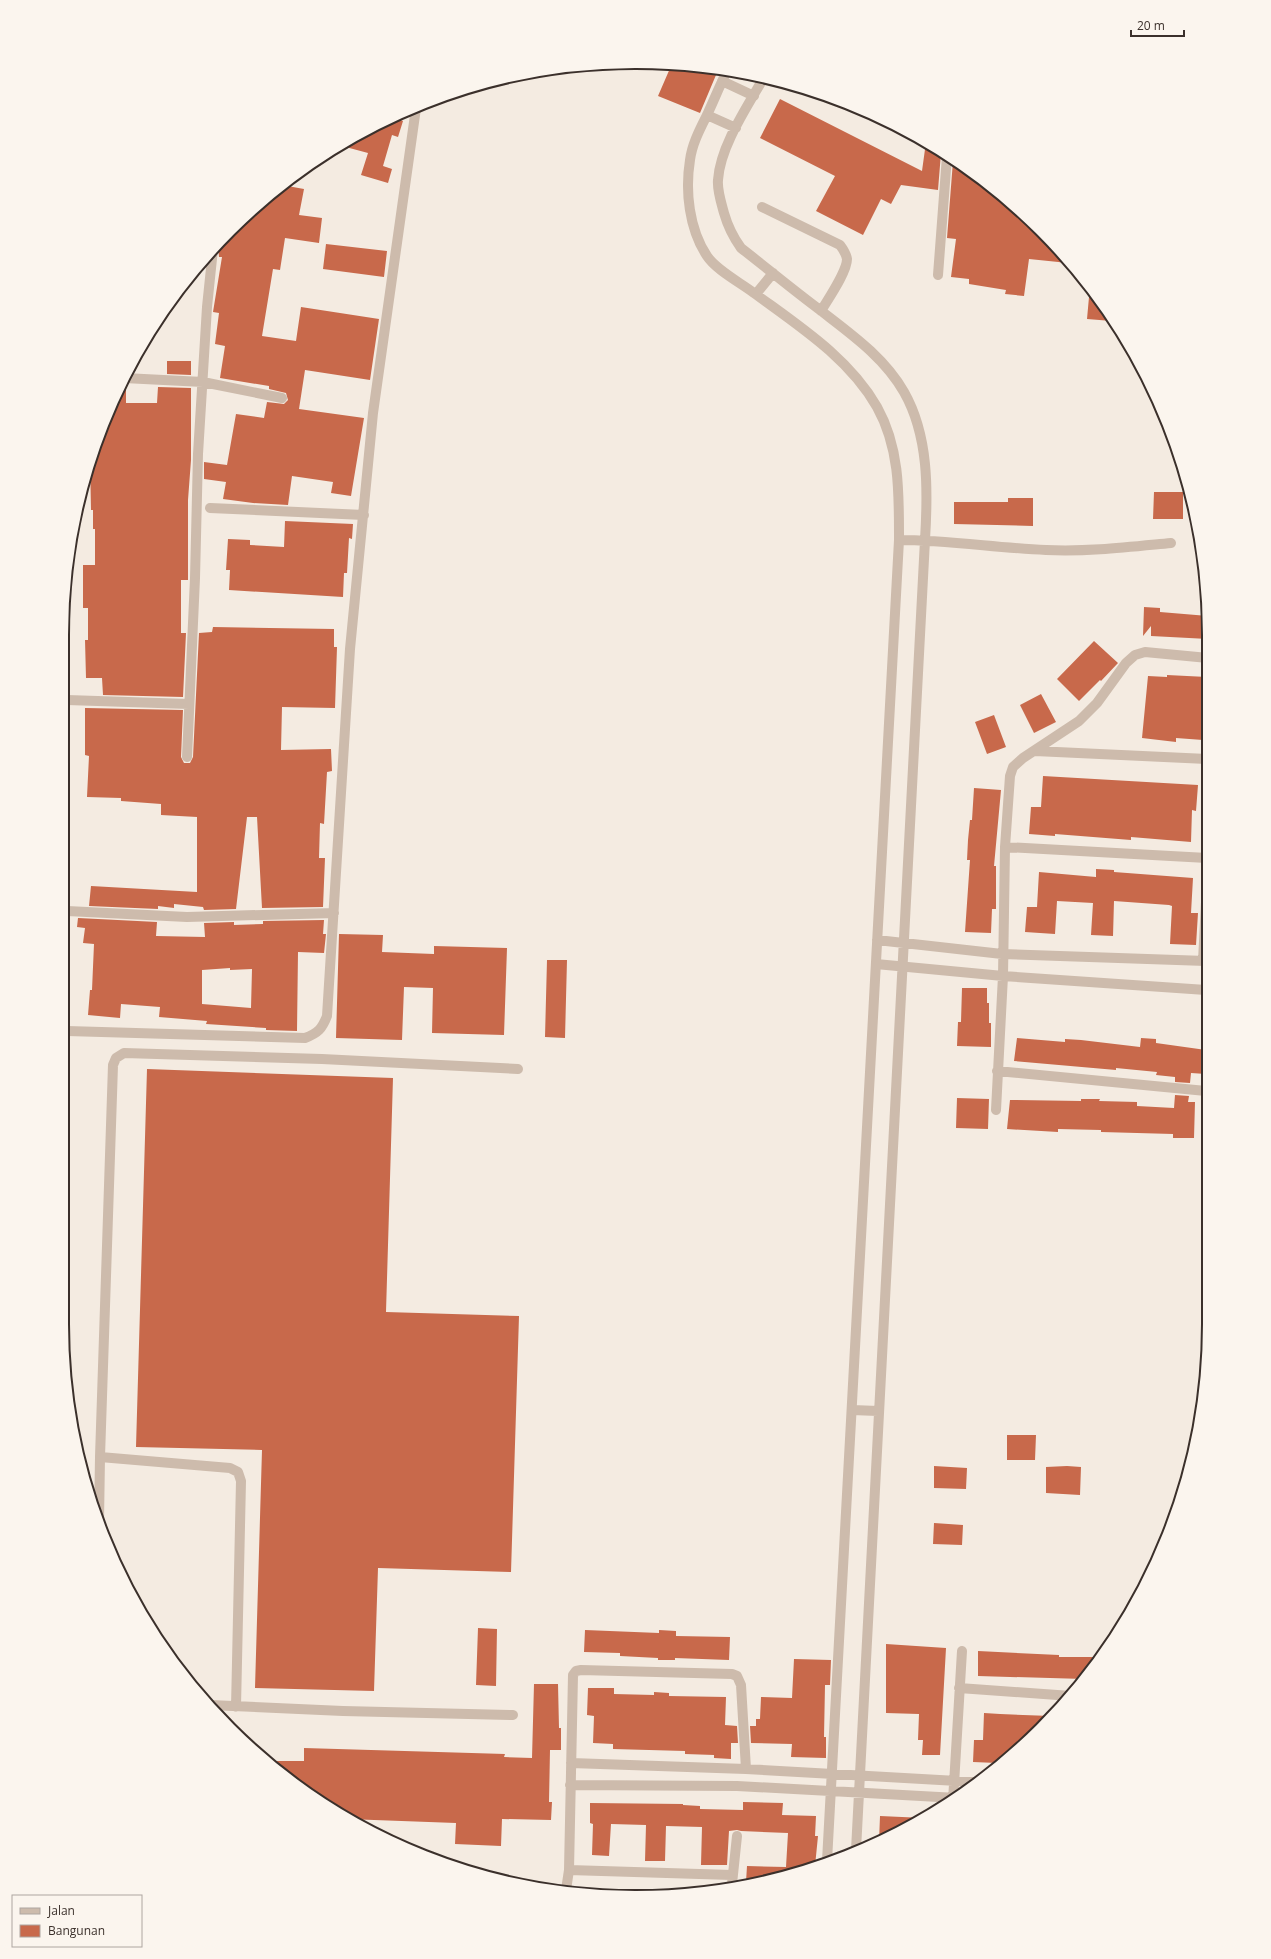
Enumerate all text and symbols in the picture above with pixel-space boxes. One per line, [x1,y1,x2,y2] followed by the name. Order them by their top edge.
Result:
[1131,12,1184,38] scale bar
[1137,17,1165,34] text: 20 m
[12,1895,142,1947] legend
[47,1902,75,1919] text: Jalan
[48,1922,105,1939] text: Bangunan

